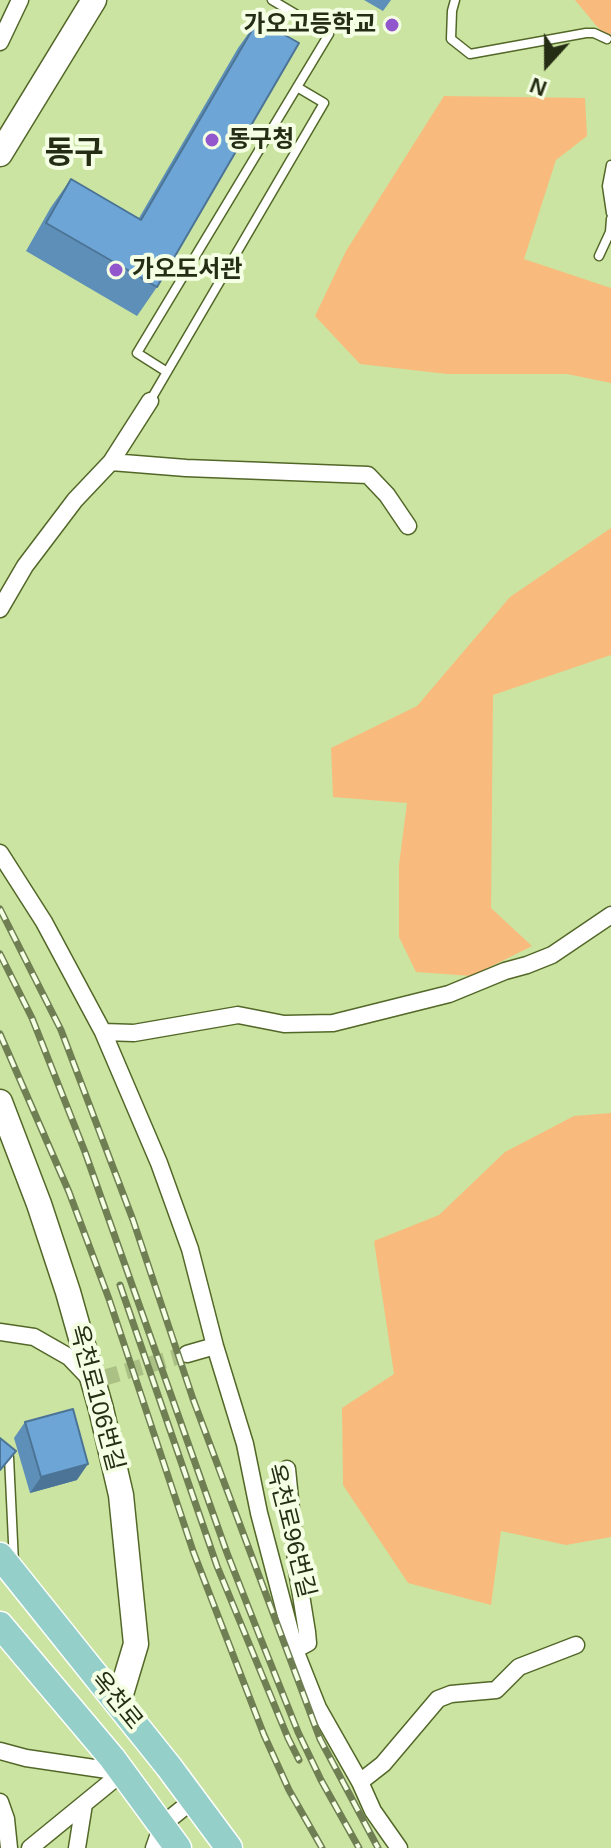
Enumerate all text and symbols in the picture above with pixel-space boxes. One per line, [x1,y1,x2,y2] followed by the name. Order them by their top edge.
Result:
[244,11,376,39] place label: 가오고등학교
[383,16,401,34] marker: 가오고등학교
[507,24,587,104] north arrow
[526,72,550,101] text: N
[228,126,294,154] place label: 동구청
[203,131,221,149] marker: 동구청
[45,135,103,173] district label: 동구
[132,256,242,284] place label: 가오도서관
[107,261,125,279] marker: 가오도서관
[63,1322,129,1474] street label: 옥천로106번길
[259,1461,321,1601] street label: 옥천로96번길
[84,1666,148,1736] street label: 옥천로

